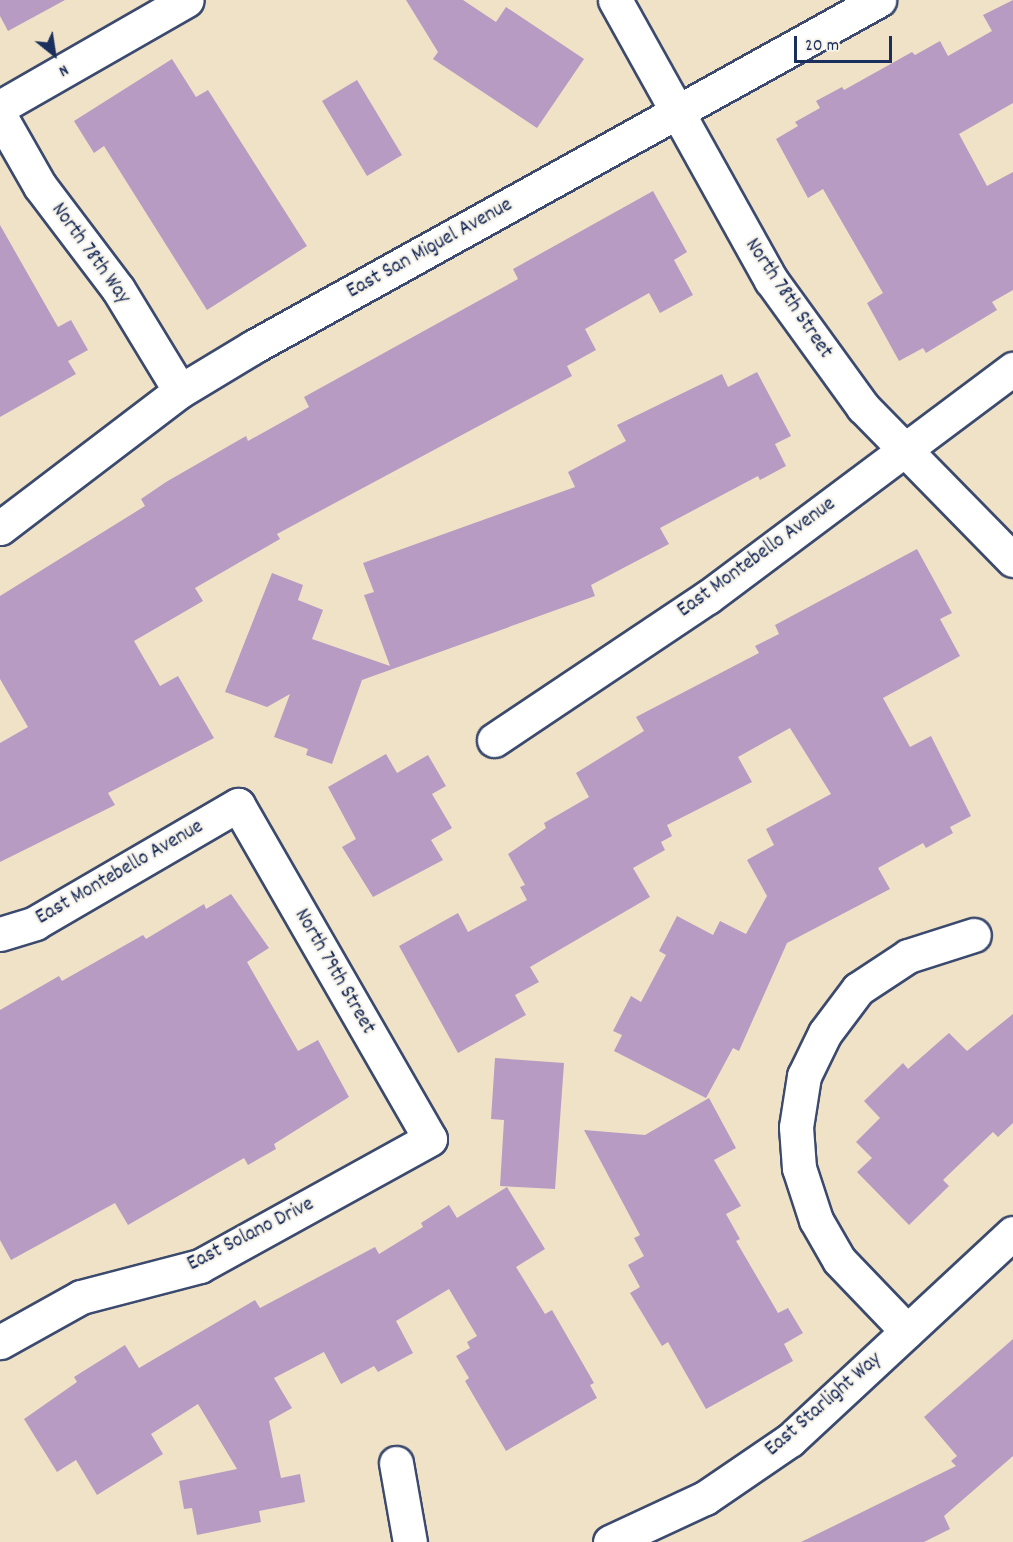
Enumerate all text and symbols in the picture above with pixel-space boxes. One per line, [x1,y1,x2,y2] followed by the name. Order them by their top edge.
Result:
[24,24,84,84] north arrow
[797,24,894,62] scale bar
[805,34,839,59] text: 20 m
[54,58,72,82] text: N
[343,193,517,305] street label: East San Miguel Avenue
[45,199,135,309] street label: North 78th Way
[739,234,837,364] street label: North 78th Street
[673,492,841,624] street label: East Montebello Avenue
[32,815,208,931] street label: East Montebello Avenue
[288,905,380,1039] street label: North 79th Street
[184,1192,318,1278] street label: East Solano Drive
[761,1348,887,1462] street label: East Starlight Way

